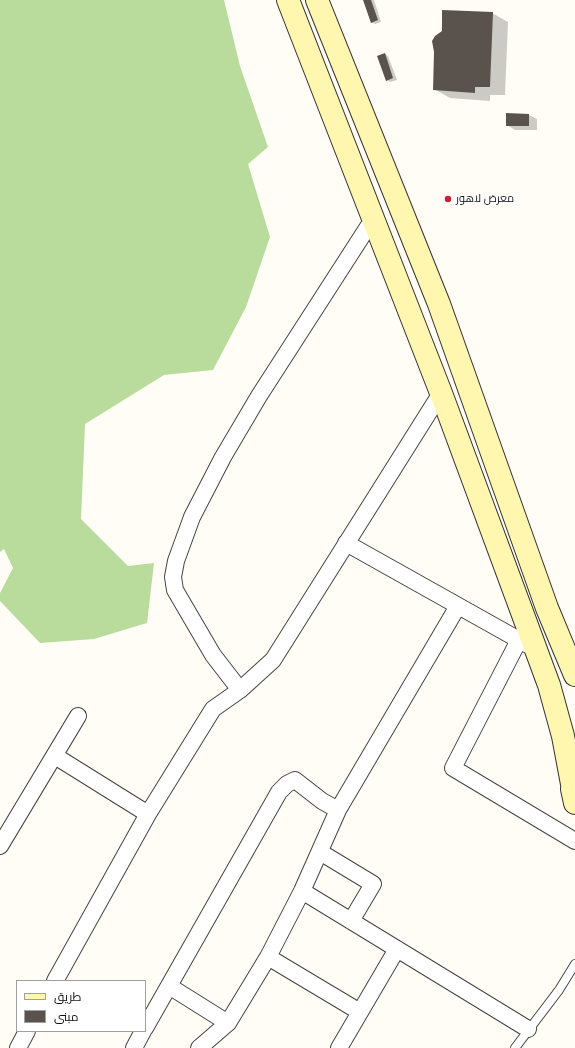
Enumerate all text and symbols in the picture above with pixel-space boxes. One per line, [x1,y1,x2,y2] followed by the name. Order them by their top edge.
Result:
[456,192,514,206] place label: معرض لاهور
[443,194,453,204] marker: معرض لاهور
[16,980,146,1032] legend
[54,989,81,1005] text: طريق
[54,1009,79,1025] text: مبنى

